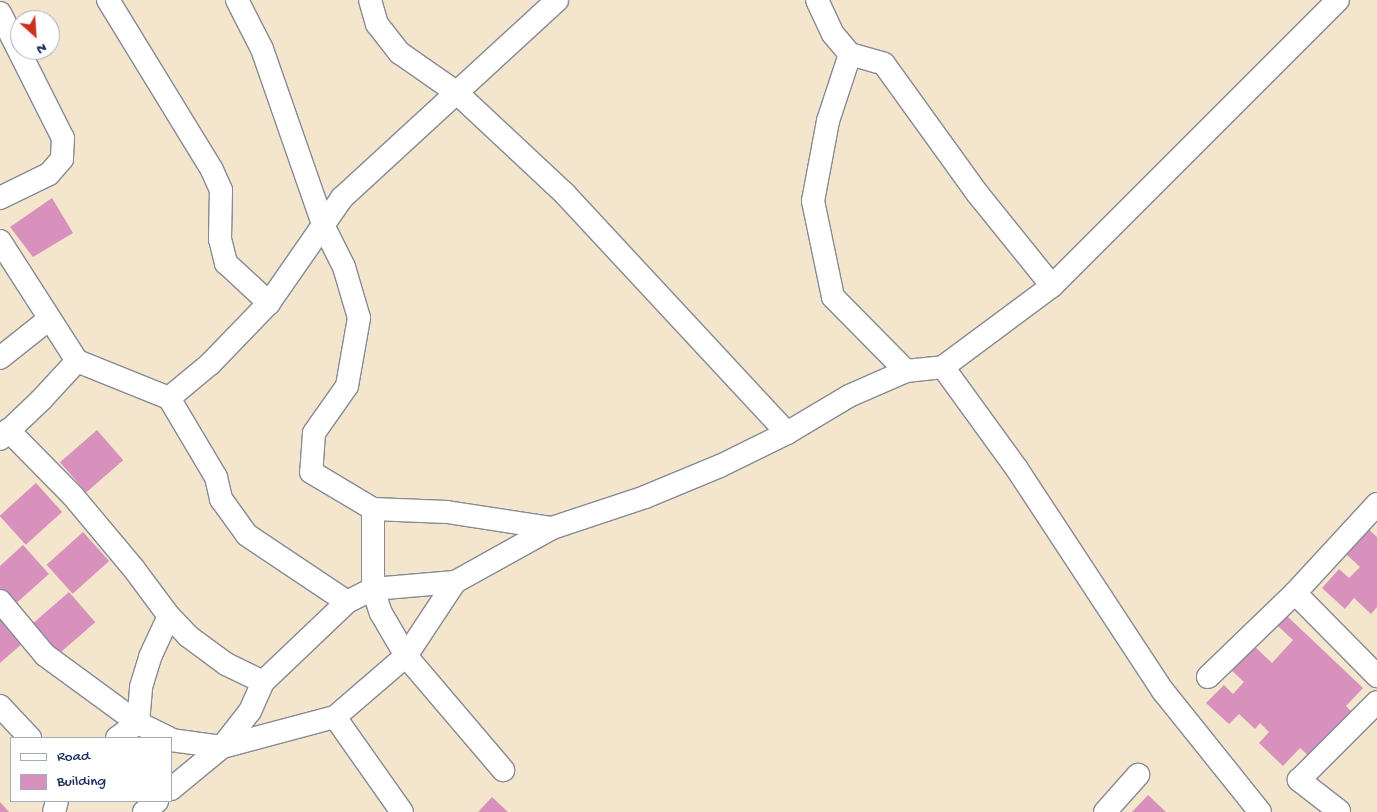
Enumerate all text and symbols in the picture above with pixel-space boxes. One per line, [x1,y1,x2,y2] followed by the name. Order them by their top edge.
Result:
[10,10,60,60] north arrow
[34,38,49,58] text: N
[10,737,172,802] legend
[57,748,90,766] text: Road
[57,773,106,791] text: Building

